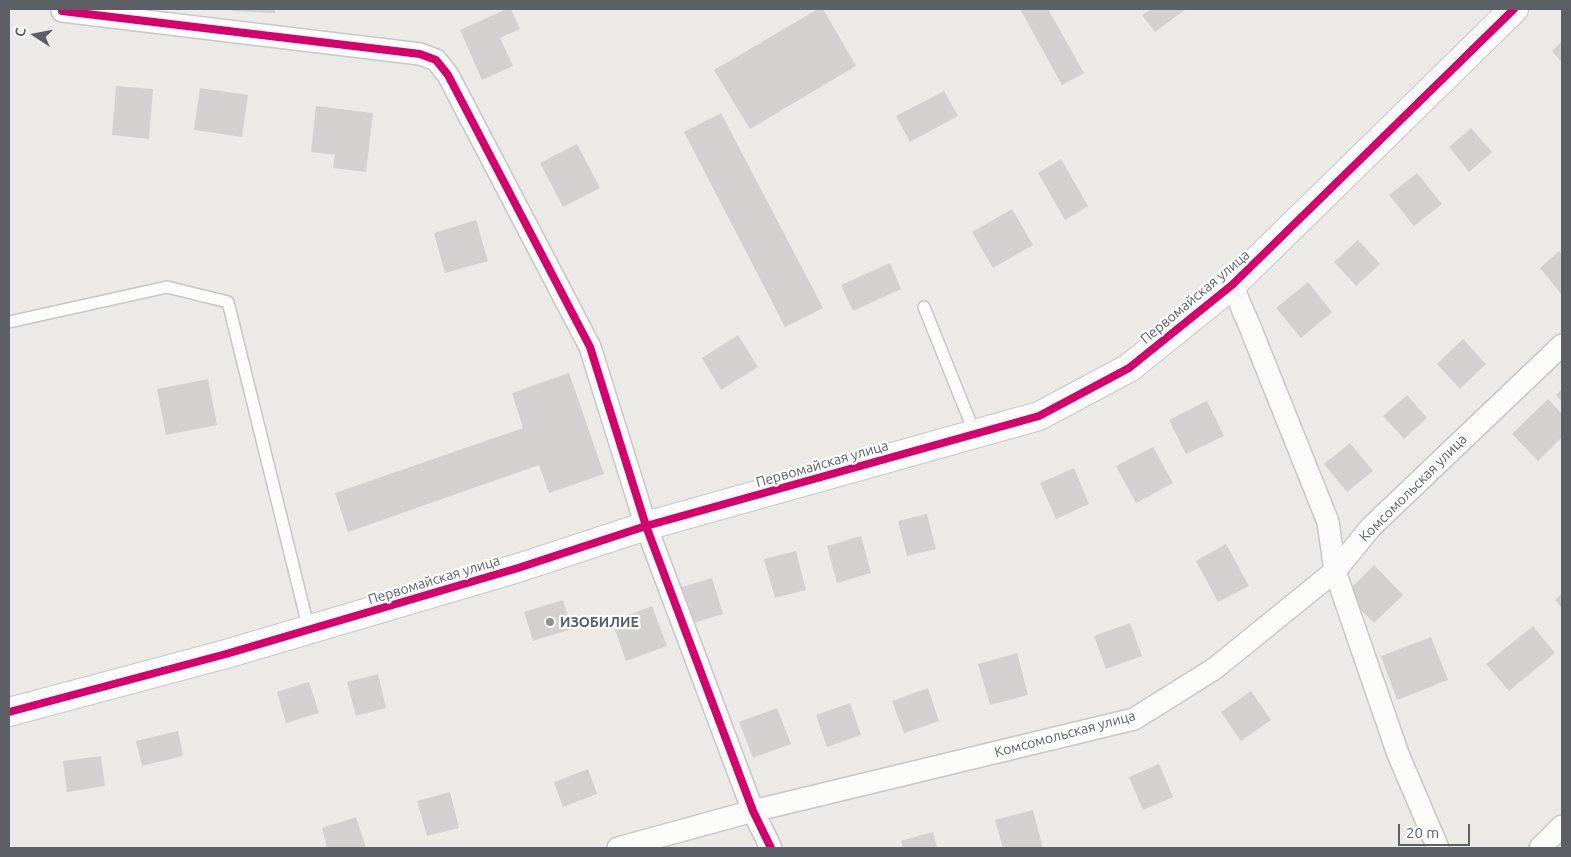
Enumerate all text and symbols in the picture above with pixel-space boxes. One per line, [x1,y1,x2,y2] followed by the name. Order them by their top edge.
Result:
[10,10,60,60] north arrow
[12,26,29,38] text: С
[1137,246,1253,348] street label: Первомайская улица
[1356,431,1470,545] street label: Комсомольская улица
[754,437,890,491] street label: Первомайская улица
[366,552,502,608] street label: Первомайская улица
[560,614,639,630] place label: ИЗОБИЛИЕ
[544,616,556,628] marker: ИЗОБИЛИЕ
[993,707,1137,761] street label: Комсомольская улица
[1401,814,1474,846] scale bar
[1406,824,1439,841] text: 20 m

